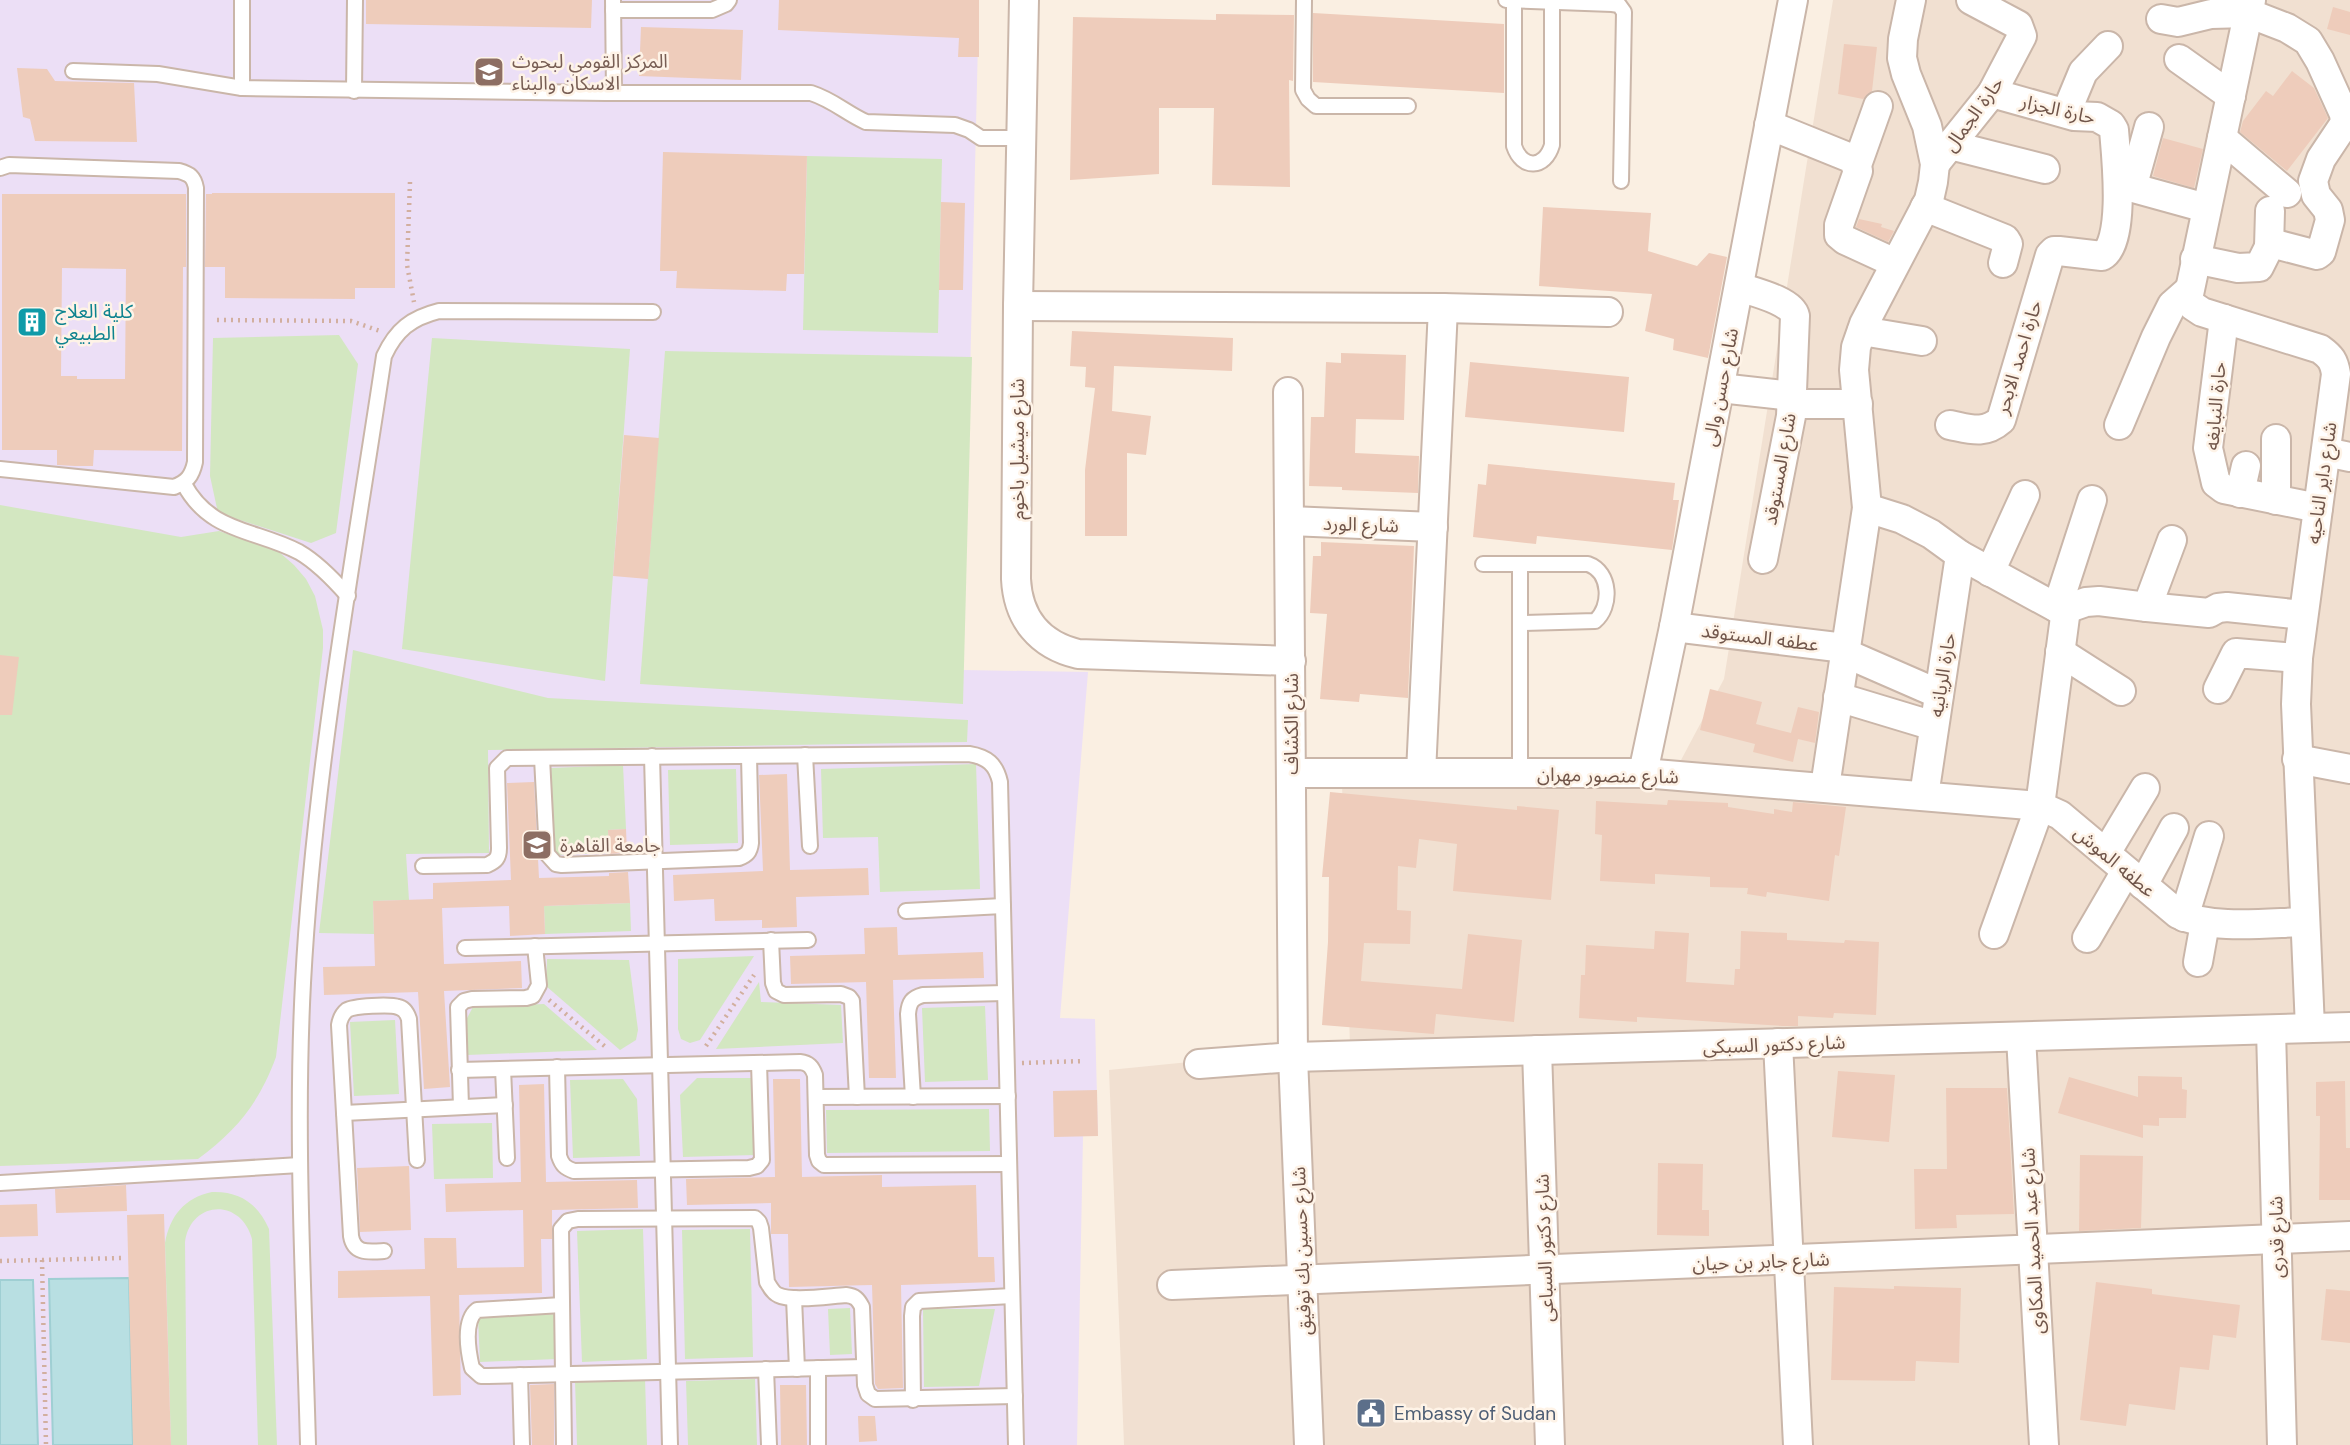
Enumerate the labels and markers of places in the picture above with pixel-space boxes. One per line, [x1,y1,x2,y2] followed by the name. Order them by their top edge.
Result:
[512,49,668,96] place label: المركز القومي لبحوث الاسكان والبناء
[472,55,506,89] school or university icon: المركز القومي لبحوث الاسكان والبناء
[55,299,134,348] place label: كلية العلاج الطبيعي
[15,305,49,339] building icon: كلية العلاج الطبيعي
[520,828,554,862] school or university icon: جامعة القاهرة
[560,833,661,858] place label: جامعة القاهرة
[1354,1396,1388,1430] public building icon: Embassy of Sudan
[1394,1401,1556,1426] place label: Embassy of Sudan

